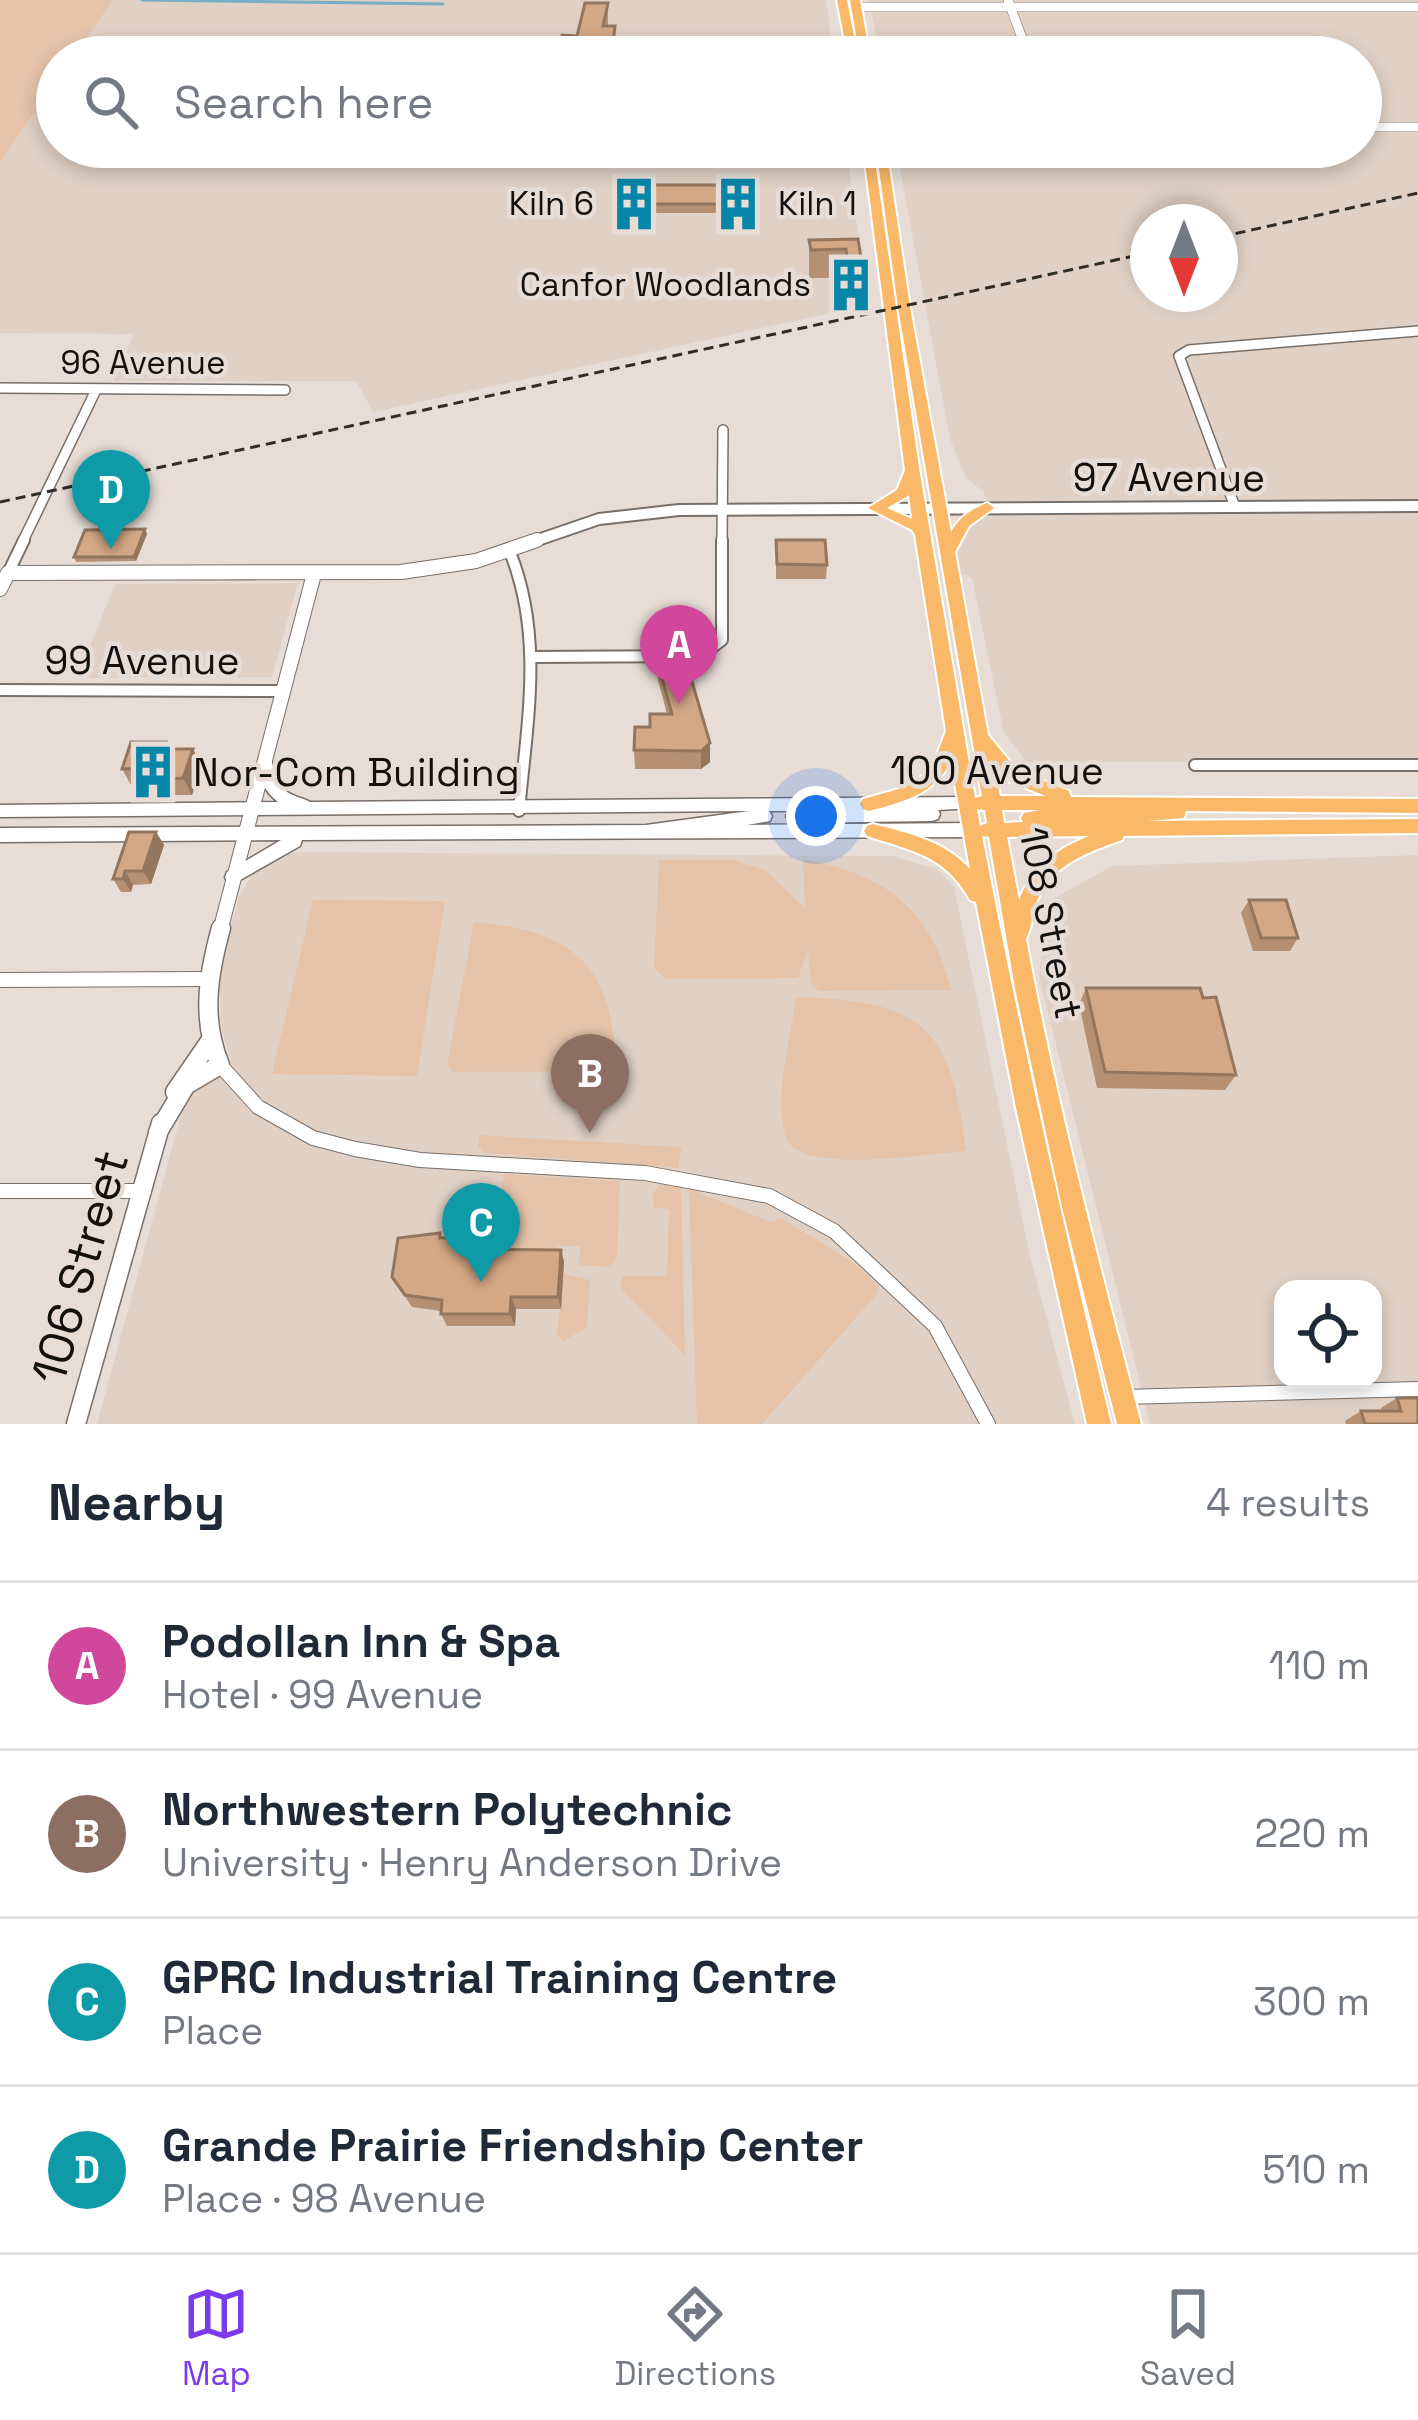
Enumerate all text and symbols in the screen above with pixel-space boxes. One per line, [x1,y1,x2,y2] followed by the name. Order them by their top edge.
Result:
[36,36,1382,168] search box
[78,69,144,135] icon: search
[174,74,433,131] text: Search here
[605,175,663,233] building icon: Kiln 6
[709,175,767,233] building icon: Kiln 1
[509,183,594,225] place label: Kiln 6
[778,183,857,225] place label: Kiln 1
[1130,204,1238,312] north arrow
[822,256,880,314] building icon: Canfor Woodlands
[520,264,811,306] place label: Canfor Woodlands
[61,342,225,384] street label: 96 Avenue
[72,450,150,549] pin: D
[1073,453,1265,502] street label: 97 Avenue
[640,605,718,704] pin: A
[45,636,239,685] street label: 99 Avenue
[124,743,182,801] building icon: Nor-Com Building
[890,746,1104,795] street label: 100 Avenue
[193,748,520,797] place label: Nor-Com Building
[786,786,846,846] your location
[1008,823,1094,1023] street label: 108 Street
[551,1034,629,1133] pin: B
[18,1144,142,1390] street label: 106 Street
[442,1183,520,1282] pin: C
[1274,1280,1382,1388] map controls
[1274,1280,1382,1388] button: locate
[48,1470,225,1535] text: Nearby
[1206,1478,1370,1527] text: 4 results
[162,1613,560,1670] text: Podollan Inn & Spa
[75,1641,99,1690] text: A
[1269,1641,1370,1690] text: 110 m
[162,1670,483,1719] text: Hotel · 99 Avenue
[162,1781,732,1838] text: Northwestern Polytechnic
[74,1809,100,1858] text: B
[1254,1809,1370,1858] text: 220 m
[162,1838,782,1887] text: University · Henry Anderson Drive
[162,1949,837,2006] text: GPRC Industrial Training Centre
[74,1977,100,2026] text: C
[1253,1977,1370,2026] text: 300 m
[162,2006,263,2055] text: Place
[162,2117,864,2174] text: Grande Prairie Friendship Center
[74,2145,100,2194] text: D
[1262,2145,1370,2194] text: 510 m
[162,2174,486,2223] text: Place · 98 Avenue
[182,2281,251,2395] tab: Map
[614,2281,776,2395] tab: Directions
[1140,2281,1236,2395] tab: Saved

